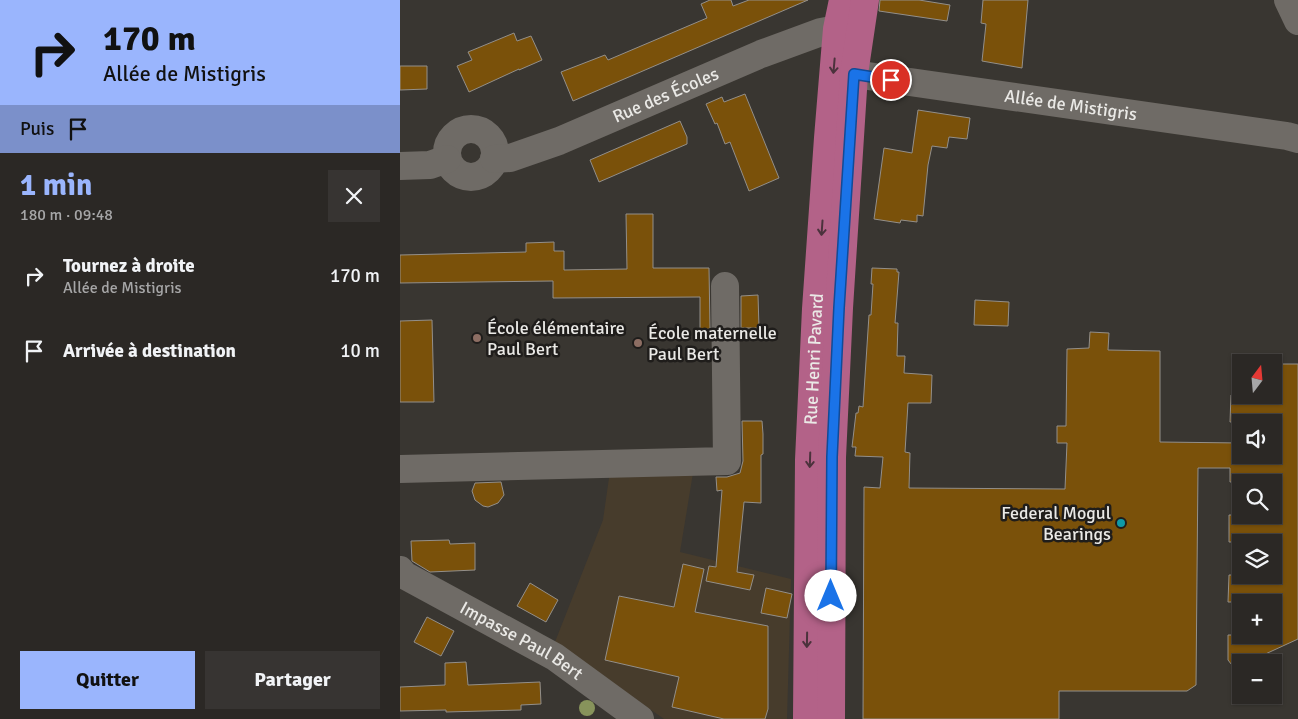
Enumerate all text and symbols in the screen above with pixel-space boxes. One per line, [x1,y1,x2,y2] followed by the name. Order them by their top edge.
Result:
[103,17,196,60] text: 170 m
[20,20,85,85] icon: right
[829,57,839,73] one-way arrow
[870,59,912,101] pin
[103,60,266,87] text: Allée de Mistigris
[609,62,722,128] street label: Rue des Écoles
[877,66,905,94] icon: arrive
[1003,85,1139,125] street label: Allée de Mistigris
[64,115,92,143] icon: arrive
[20,117,54,141] text: Puis
[20,167,92,204] text: 1 min
[328,170,380,222] button: close
[20,205,113,225] text: 180 m · 09:48
[817,219,826,235] one-way arrow
[63,254,195,278] text: Tournez à droite
[20,262,48,290] icon: right
[330,264,380,288] text: 170 m
[63,278,182,298] text: Allée de Mistigris
[800,292,828,426] street label: Rue Henri Pavard
[487,317,625,360] place label: École élémentaire Paul Bert
[648,322,777,365] place label: École maternelle Paul Bert
[471,332,483,344] marker: École élémentaire Paul Bert
[20,337,48,365] icon: arrive
[632,337,644,349] marker: École maternelle Paul Bert
[63,339,236,363] text: Arrivée à destination
[340,339,380,363] text: 10 m
[1232,354,1282,404] north arrow
[1232,354,1282,704] map controls
[1232,414,1282,464] button: sound
[805,452,814,468] one-way arrow
[1232,474,1282,524] button: search
[1001,502,1111,545] place label: Federal Mogul Bearings
[1115,517,1127,529] marker: Federal Mogul Bearings
[1232,534,1282,584] button: layers
[804,569,856,621] position arrow
[1232,594,1282,644] button: +
[456,597,587,685] street label: Impasse Paul Bert
[803,632,812,648] one-way arrow
[20,651,195,709] button: Quitter
[205,651,380,709] button: Partager
[1232,654,1282,704] button: −

